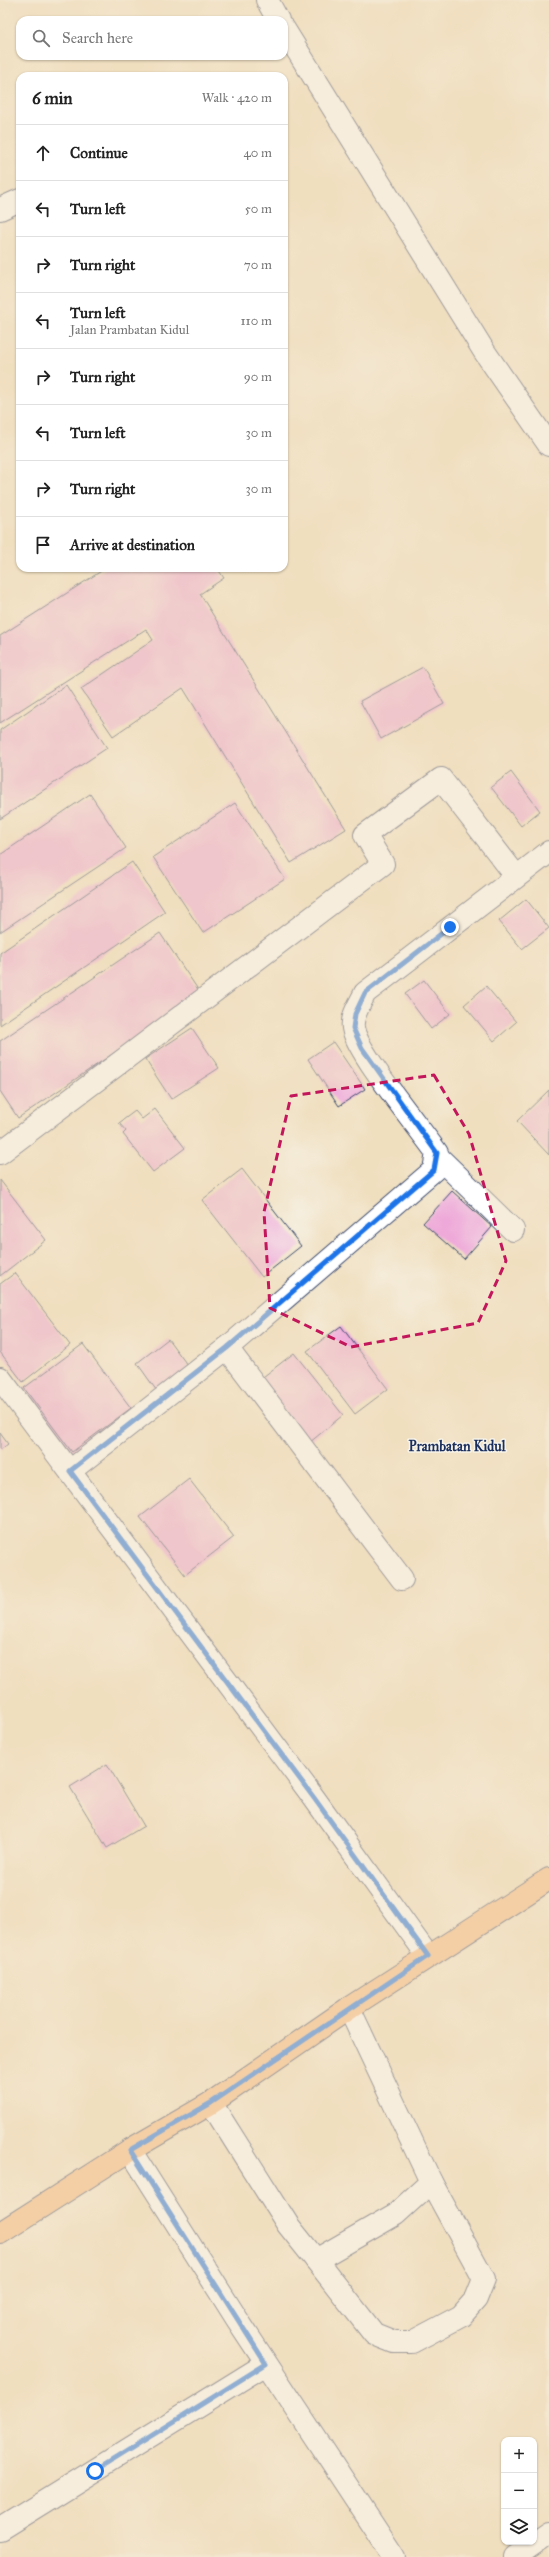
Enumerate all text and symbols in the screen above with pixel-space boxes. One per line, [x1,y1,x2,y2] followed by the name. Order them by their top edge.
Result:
[16,16,288,60] search box
[30,27,52,49] icon: search
[62,29,133,47] text: Search here
[32,88,73,109] text: 6 min
[202,90,272,106] text: Walk · 420 m
[32,142,54,164] icon: ahead
[70,144,128,162] text: Continue
[243,145,272,161] text: 40 m
[32,198,54,220] icon: left
[70,200,126,218] text: Turn left
[245,201,272,217] text: 50 m
[32,254,54,276] icon: right
[70,256,135,274] text: Turn right
[244,257,272,273] text: 70 m
[70,304,126,322] text: Turn left
[32,310,54,332] icon: left
[240,313,272,329] text: 110 m
[70,322,189,338] text: Jalan Prambatan Kidul
[32,366,54,388] icon: right
[70,368,135,386] text: Turn right
[244,369,272,385] text: 90 m
[32,422,54,444] icon: left
[70,424,126,442] text: Turn left
[246,425,272,441] text: 30 m
[32,478,54,500] icon: right
[70,480,135,498] text: Turn right
[246,481,272,497] text: 30 m
[32,534,54,556] icon: arrive
[70,536,195,554] text: Arrive at destination
[441,918,459,936] route end
[409,1438,507,1455] district label: Prambatan Kidul
[501,2437,537,2545] map controls
[501,2437,537,2473] button: +
[86,2462,104,2480] route start
[501,2473,537,2509] button: −
[501,2509,537,2545] button: layers

